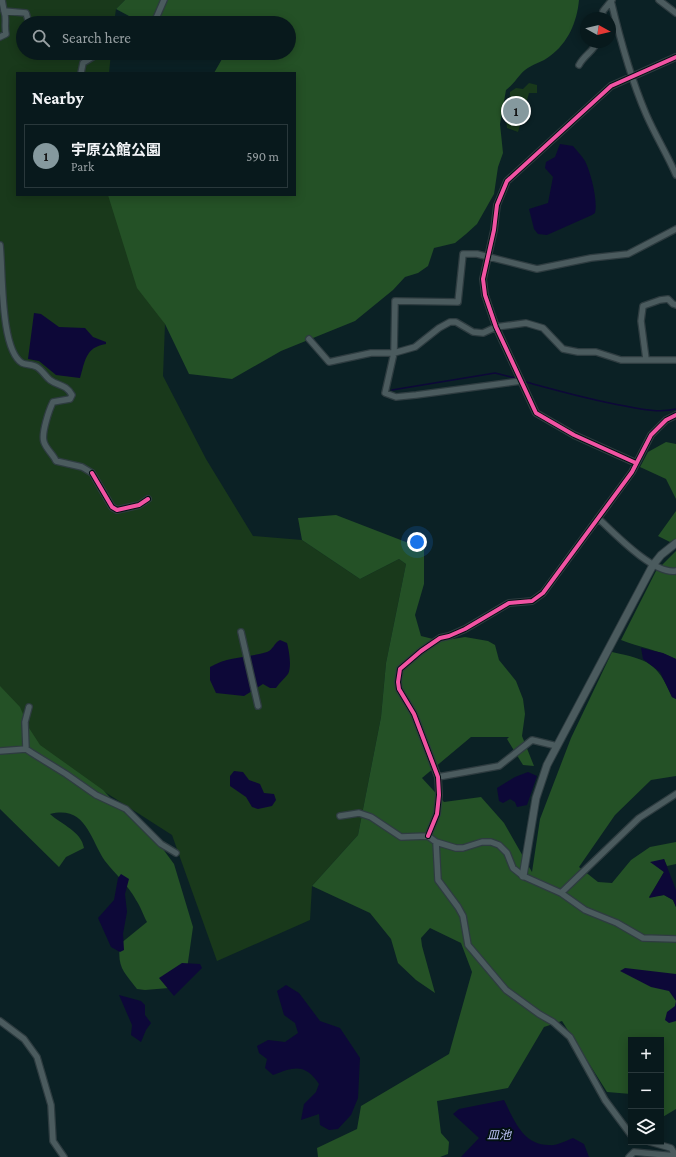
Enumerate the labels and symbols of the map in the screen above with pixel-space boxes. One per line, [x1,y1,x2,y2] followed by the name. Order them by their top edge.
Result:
[580,12,616,48] north arrow
[503,96,529,126] pin: 1
[407,532,427,552] your location
[487,1128,512,1142] water label: 皿池

